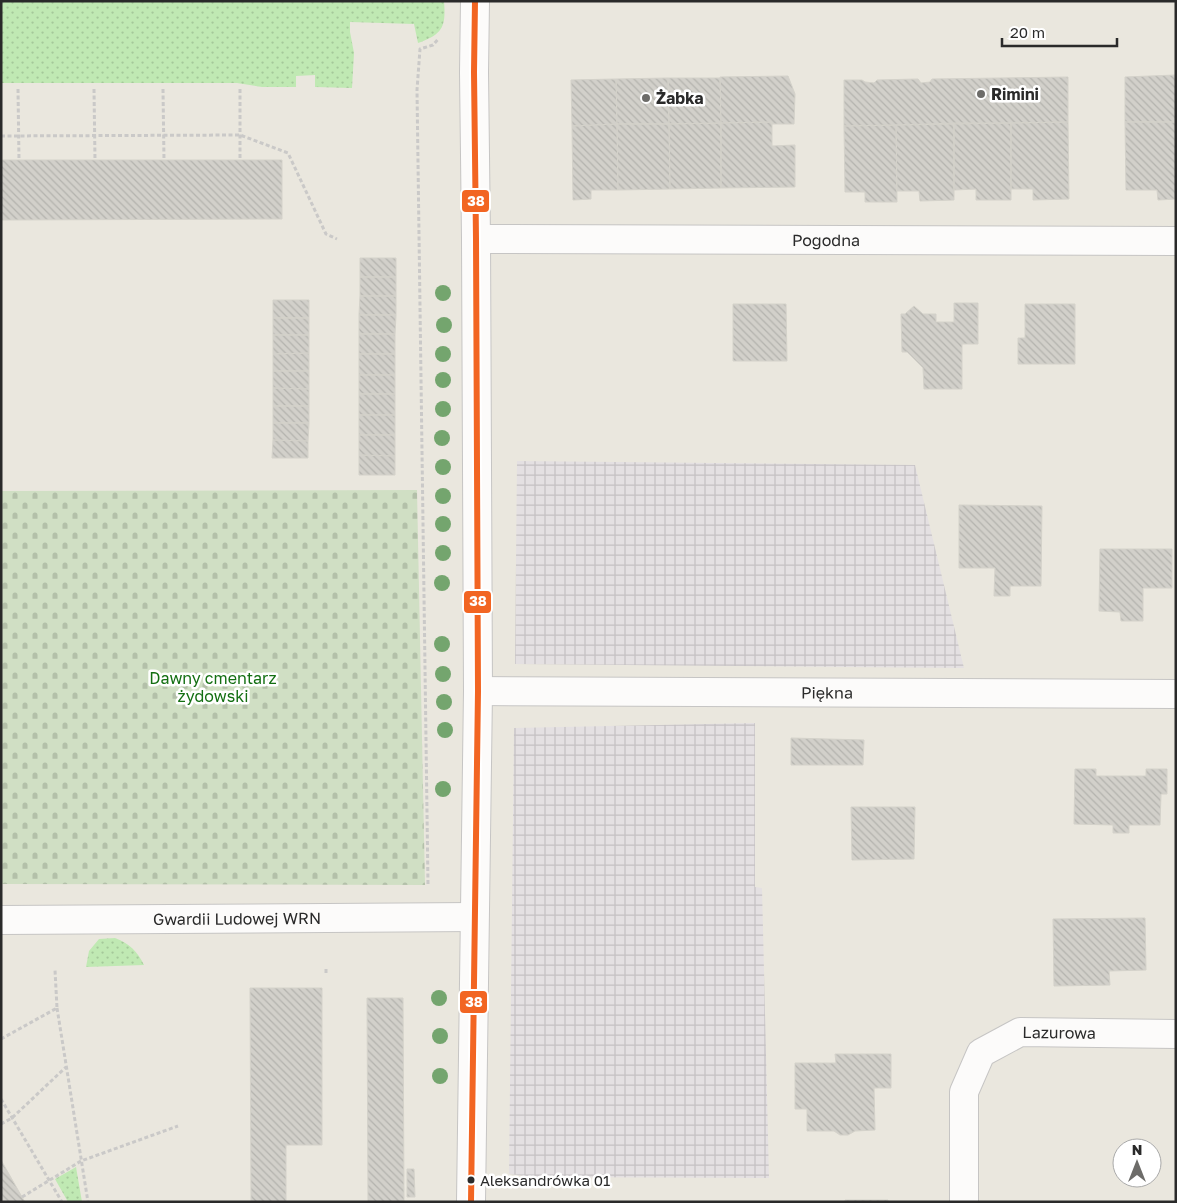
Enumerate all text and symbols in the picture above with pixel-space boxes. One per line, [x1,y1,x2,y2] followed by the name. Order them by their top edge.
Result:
[1002,15,1117,47] scale bar
[1010,23,1045,41] text: 20 m
[991,84,1039,104] place label: Rimini
[656,88,704,108] place label: Żabka
[975,88,987,100] marker: Rimini
[640,92,652,104] marker: Żabka
[461,189,490,213] line badge: 38
[467,192,485,209] text: 38
[792,230,860,250] street label: Pogodna
[463,590,492,614] line badge: 38
[469,592,487,609] text: 38
[149,668,277,706] park label: Dawny cmentarz żydowski
[801,682,853,703] street label: Piękna
[153,908,321,929] street label: Gwardii Ludowej WRN
[459,990,488,1014] line badge: 38
[465,993,483,1010] text: 38
[1022,1022,1096,1043] street label: Lazurowa
[1112,1138,1162,1188] north arrow
[1132,1141,1142,1158] text: N
[480,1171,610,1189] place label: Aleksandrówka 01
[466,1175,476,1185] marker: Aleksandrówka 01

